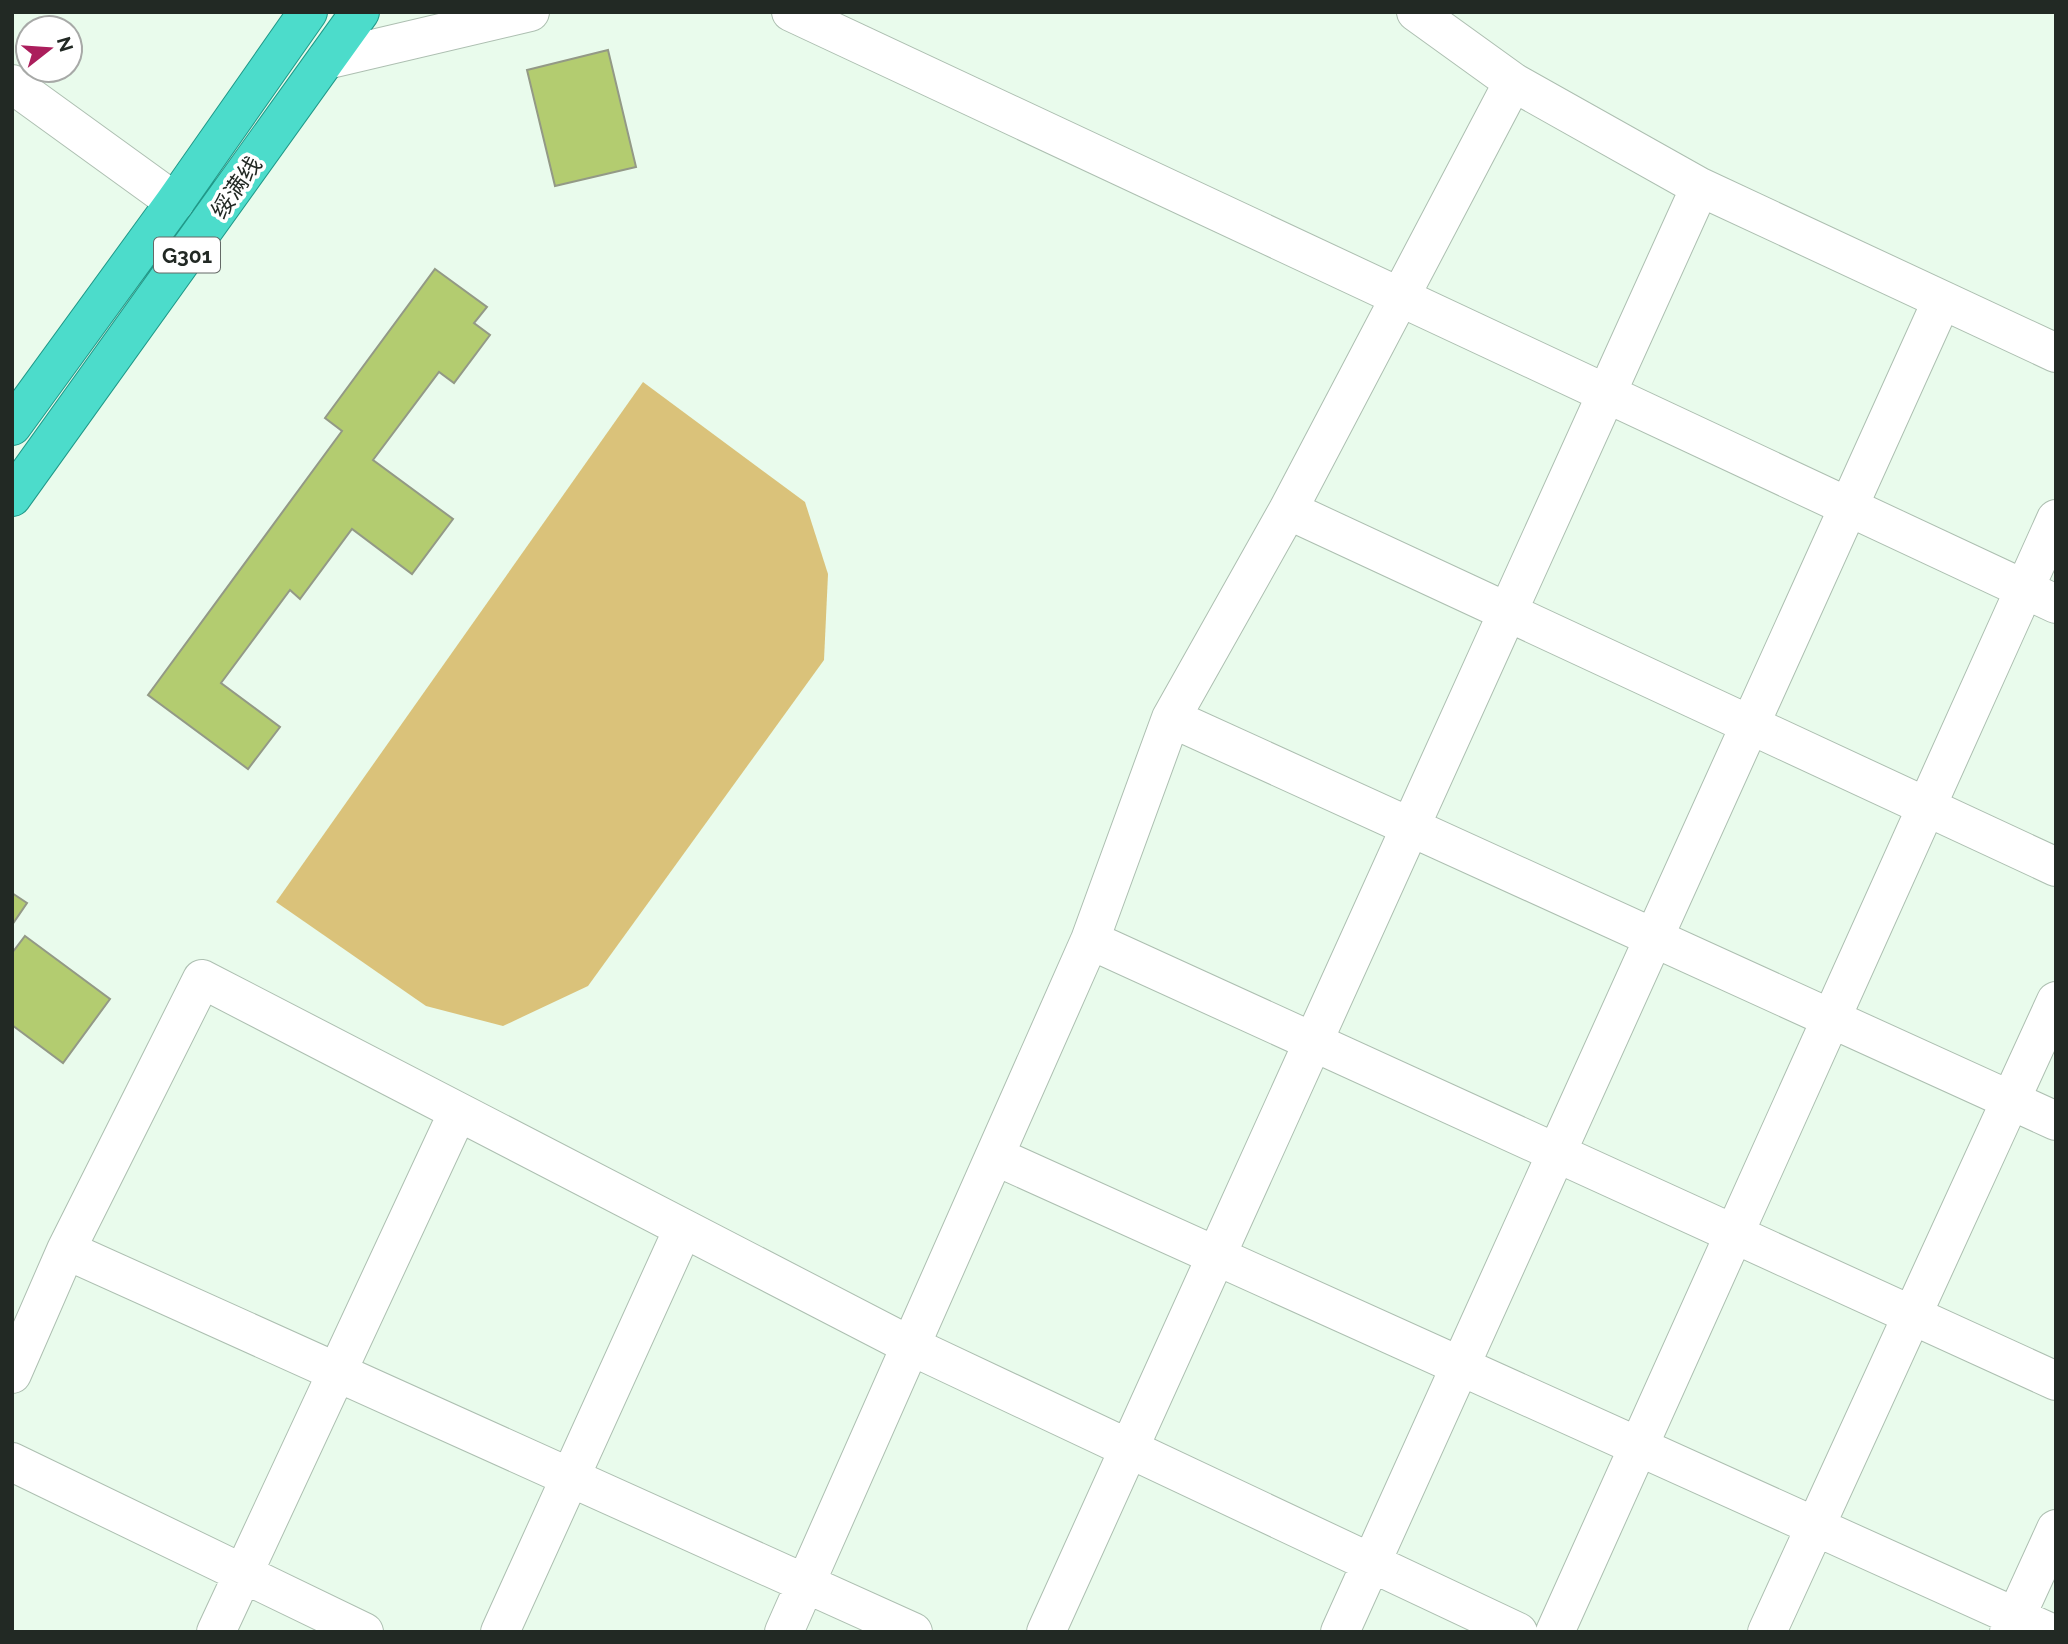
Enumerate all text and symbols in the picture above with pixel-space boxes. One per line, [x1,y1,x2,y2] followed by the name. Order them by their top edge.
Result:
[14,14,84,84] north arrow
[53,34,78,54] text: N
[205,151,267,223] street label: 绥满线
[154,238,220,272] road number: G301

